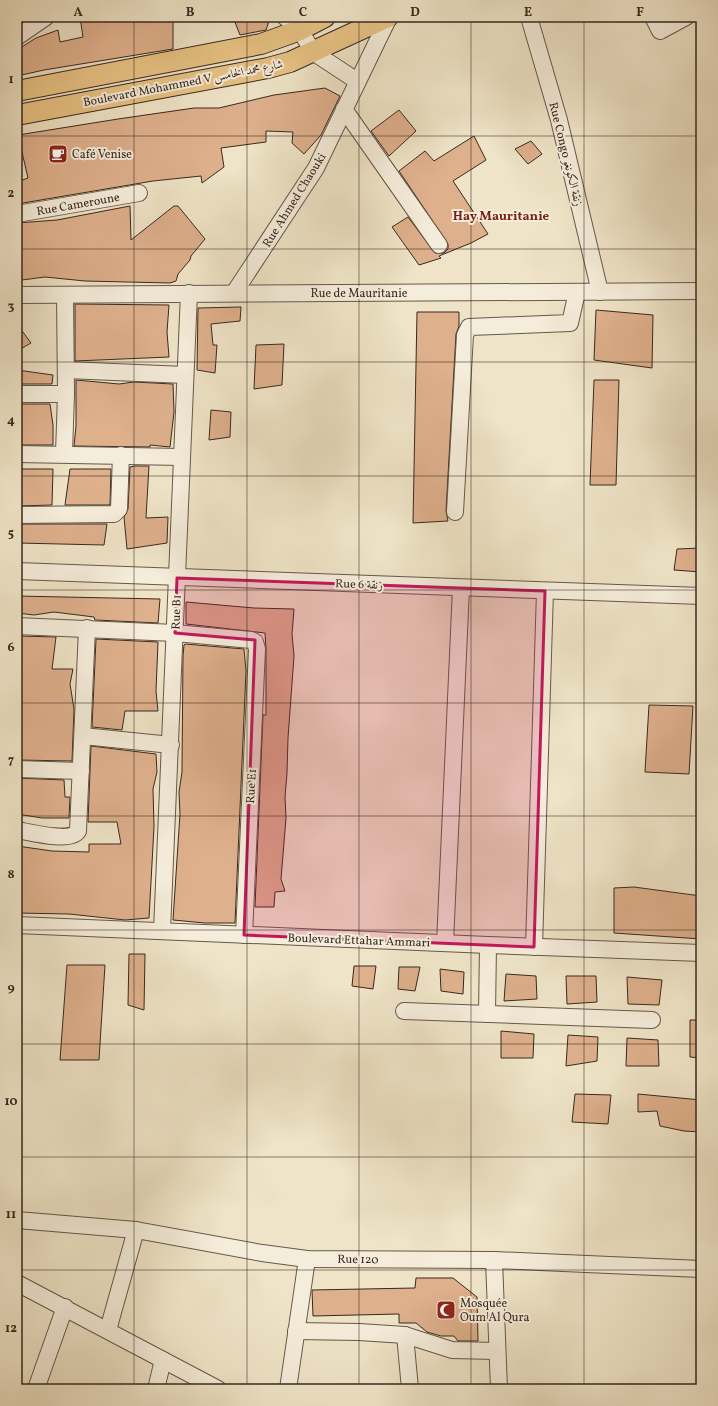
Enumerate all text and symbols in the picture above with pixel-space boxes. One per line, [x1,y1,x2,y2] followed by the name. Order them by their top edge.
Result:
[73,4,83,22] text: A
[186,4,195,22] text: B
[299,4,307,22] text: C
[410,4,420,22] text: D
[524,4,532,22] text: E
[636,4,644,22] text: F
[82,57,285,113] street label: Boulevard Mohammed V شارع محمد الخامس
[8,71,14,89] text: 1
[544,100,586,208] street label: Rue Congo زنقة الكونغو
[47,143,69,165] cafe icon: Café Venise
[72,147,132,163] place label: Café Venise
[259,150,331,251] street label: Rue Ahmed Chaouki
[8,185,15,203] text: 2
[35,190,121,220] street label: Rue Cameroune
[453,208,550,226] district label: Hay Mauritanie
[310,286,408,302] street label: Rue de Mauritanie
[8,298,15,316] text: 3
[7,412,15,430] text: 4
[8,525,14,543] text: 5
[335,576,383,594] street label: Rue 6 زنقة
[168,594,186,630] street label: Rue B1
[7,639,15,657] text: 6
[8,752,14,770] text: 7
[243,768,261,804] street label: Rue E1
[7,866,15,884] text: 8
[287,931,431,951] street label: Boulevard Ettahar Ammari
[7,979,15,997] text: 9
[4,1093,18,1111] text: 10
[6,1206,16,1224] text: 11
[337,1252,379,1268] street label: Rue 120
[460,1296,530,1326] place label: Mosquée Oum Al Qura
[435,1299,457,1321] mosque icon: Mosquée Oum Al Qura
[5,1320,17,1338] text: 12

